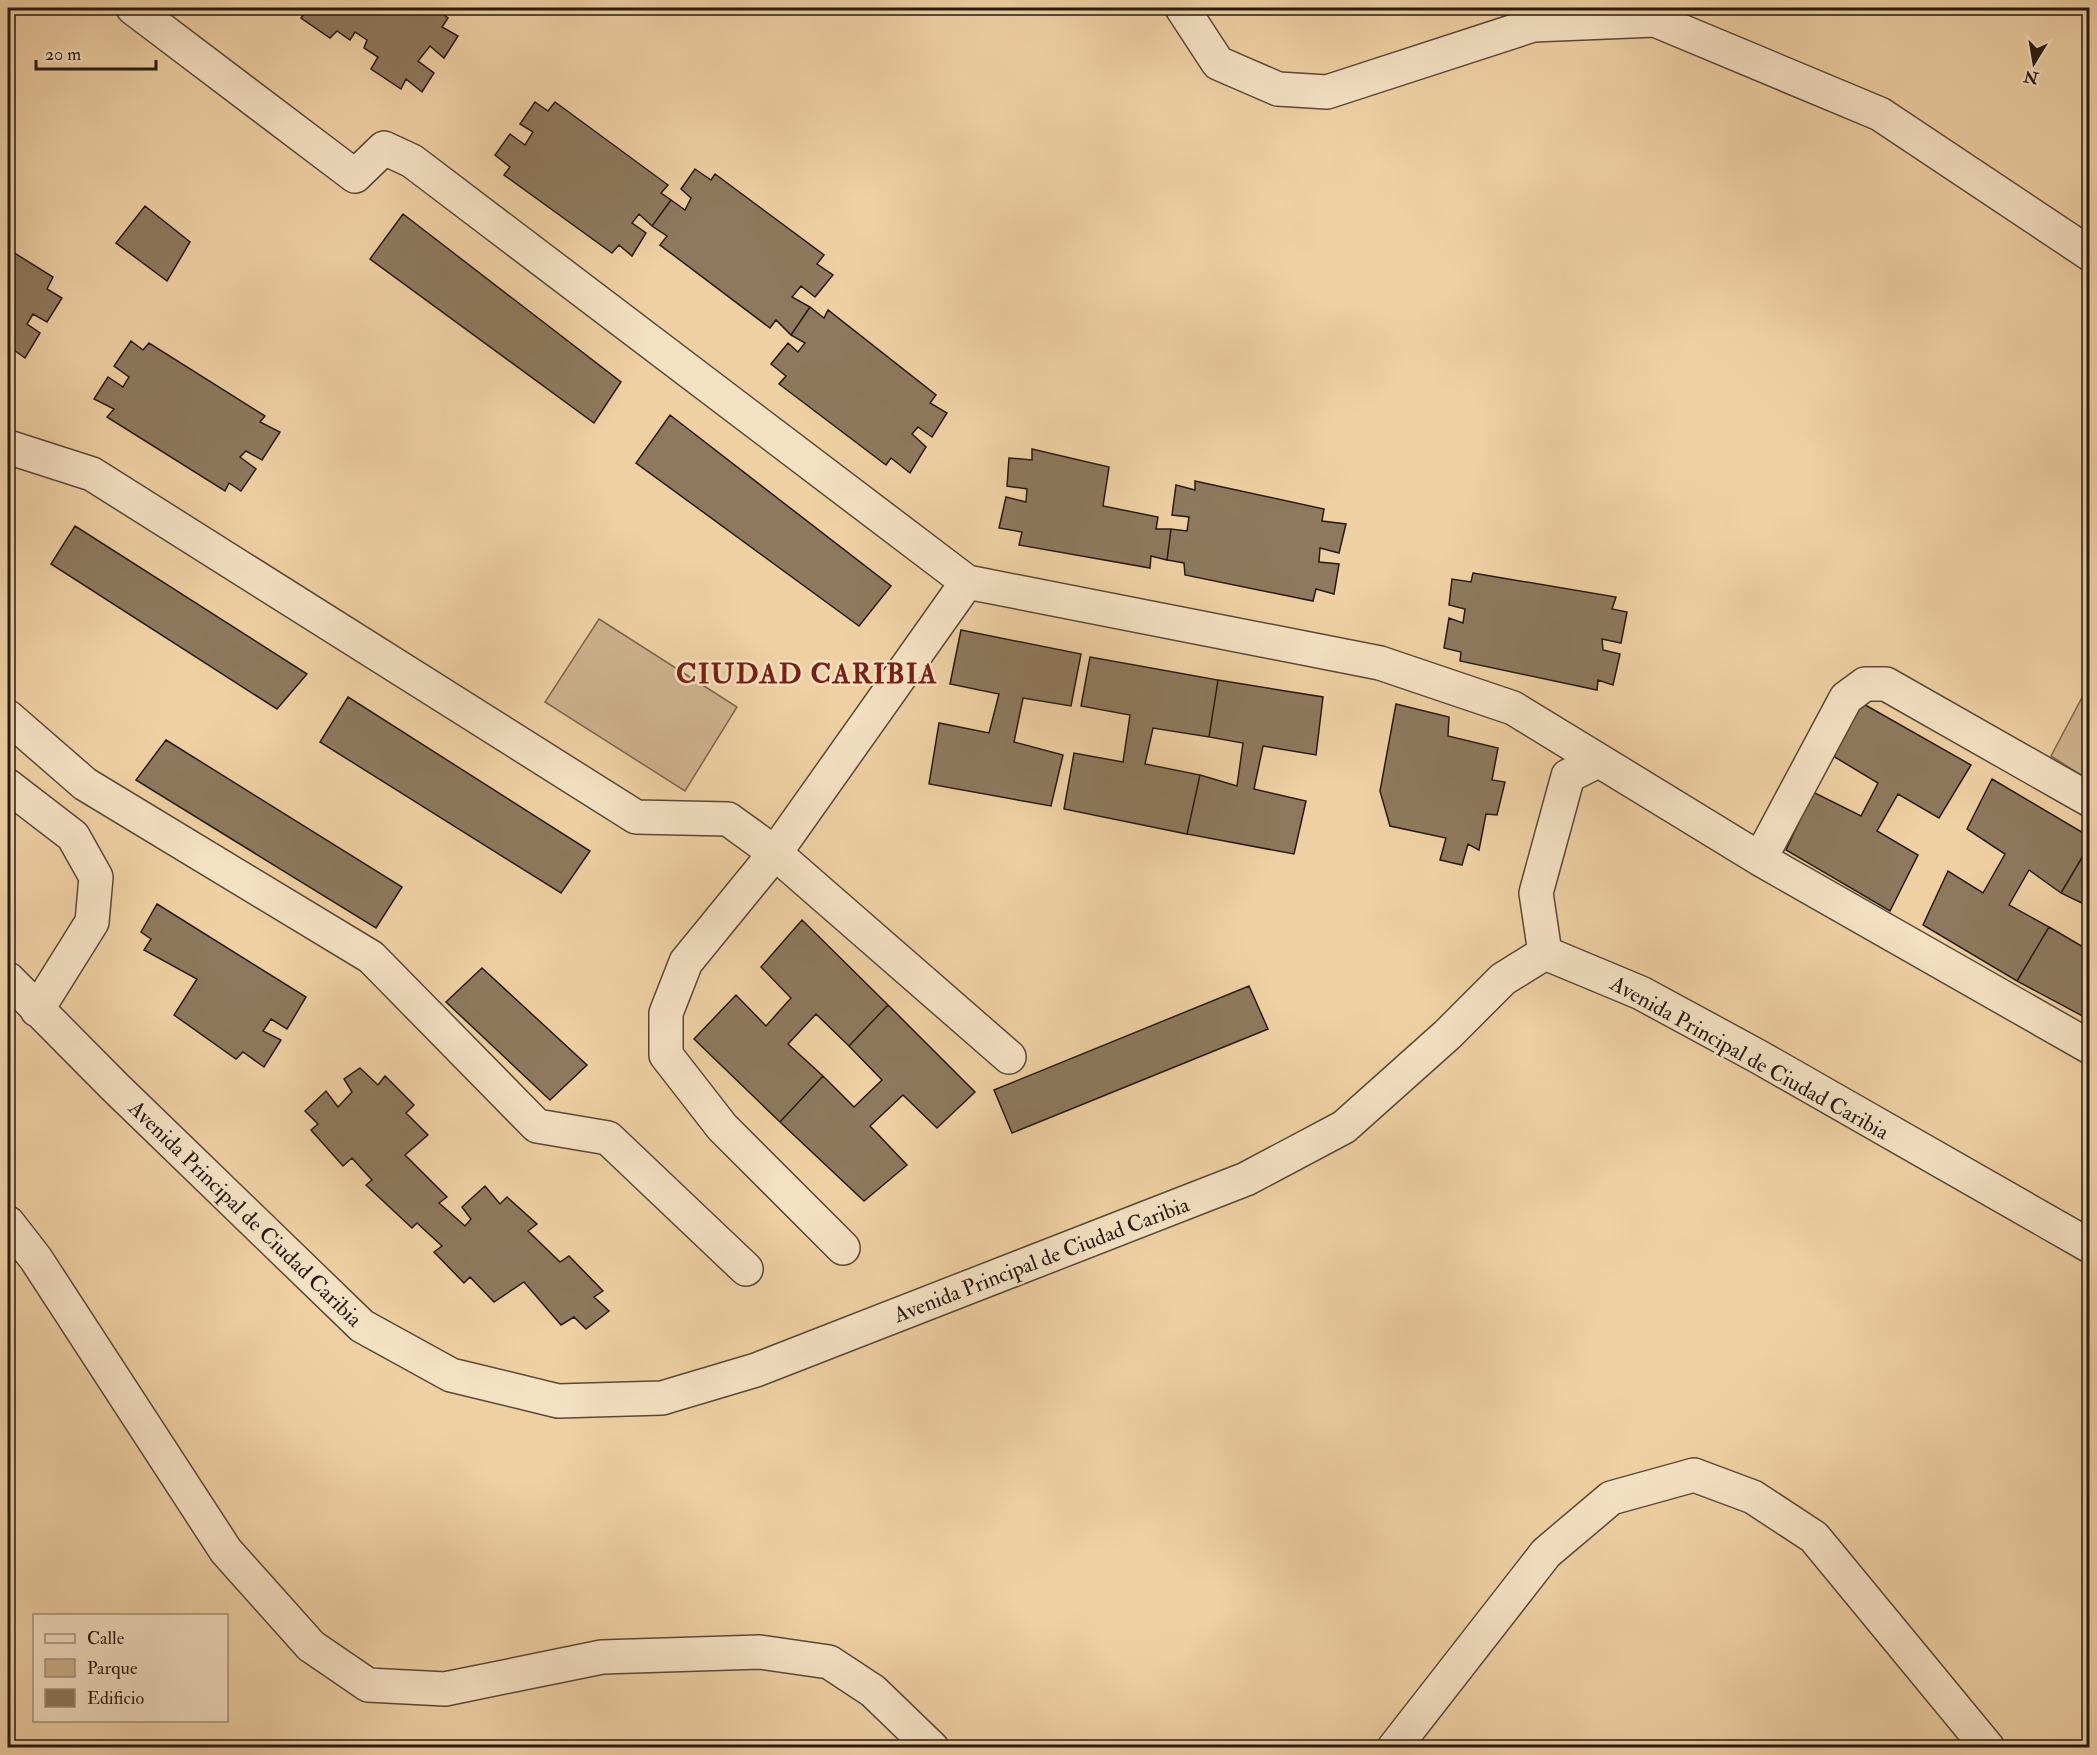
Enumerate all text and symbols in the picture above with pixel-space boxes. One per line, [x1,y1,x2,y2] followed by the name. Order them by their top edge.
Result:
[36,33,156,71] scale bar
[2004,33,2064,93] north arrow
[45,43,81,66] text: 20 m
[2022,65,2041,88] text: N
[676,657,938,692] district label: CIUDAD CARIBIA
[1604,969,1895,1148] street label: Avenida Principal de Ciudad Caribia
[121,1094,369,1334] street label: Avenida Principal de Ciudad Caribia
[889,1190,1194,1331] street label: Avenida Principal de Ciudad Caribia
[33,1614,228,1722] legend
[87,1627,125,1650] text: Calle
[87,1657,138,1680] text: Parque
[87,1687,144,1710] text: Edificio

